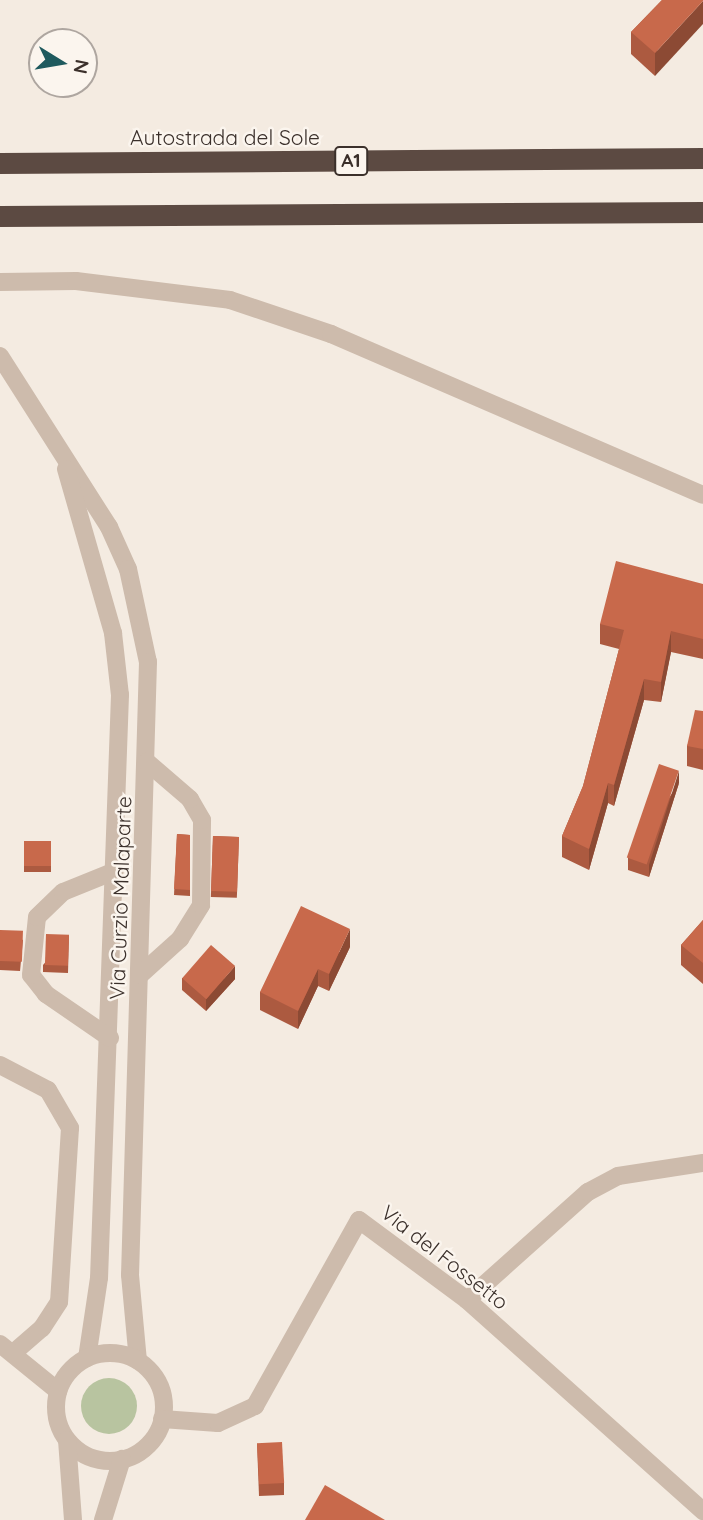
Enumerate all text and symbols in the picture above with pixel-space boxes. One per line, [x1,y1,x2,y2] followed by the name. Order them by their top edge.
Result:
[28,28,98,98] north arrow
[69,57,95,76] text: N
[130,124,320,150] street label: Autostrada del Sole
[334,146,368,176] road number: A1
[104,796,136,1000] street label: Via Curzio Malaparte
[376,1199,514,1315] street label: Via del Fossetto

